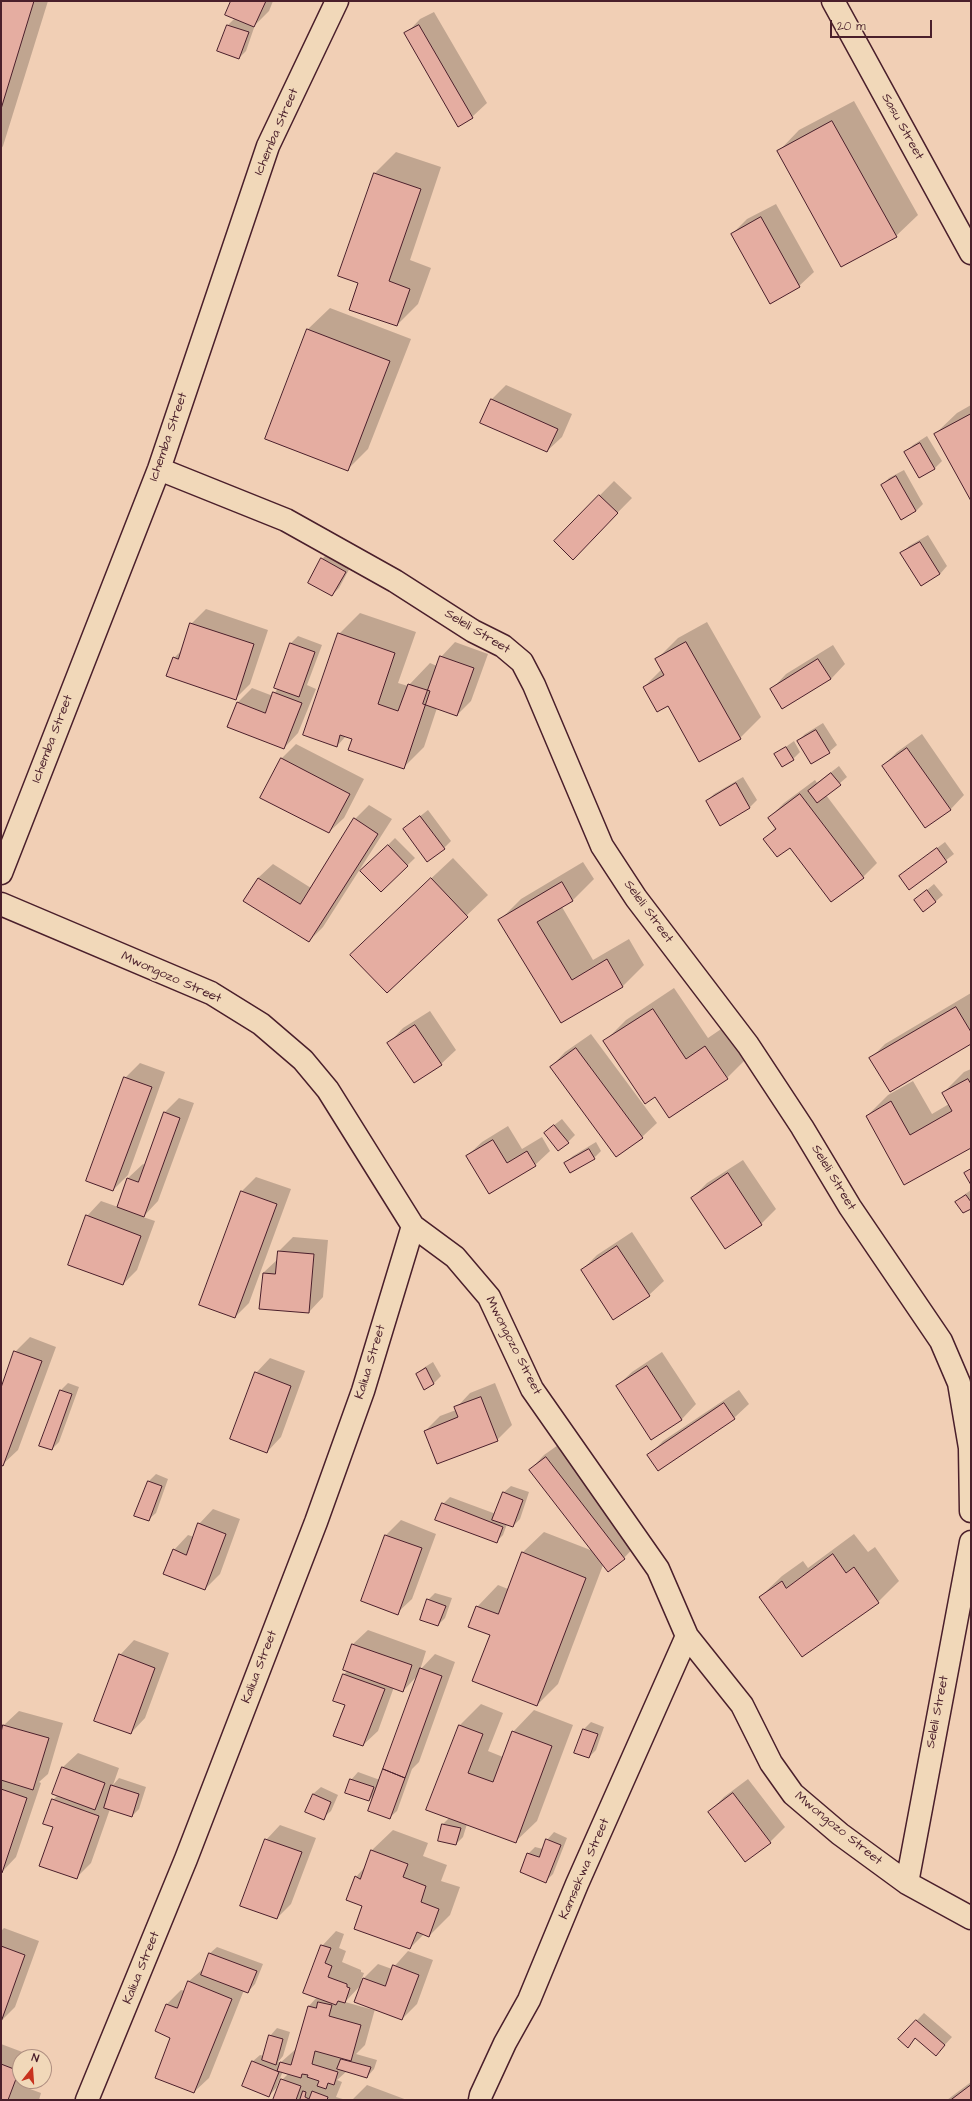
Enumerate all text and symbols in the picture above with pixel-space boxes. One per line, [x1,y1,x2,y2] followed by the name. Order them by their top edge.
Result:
[832,12,934,38] scale bar
[837,18,866,35] text: 20 m
[252,86,302,178] street label: Ichemba Street
[877,91,927,163] street label: Sasu Street
[146,390,192,484] street label: Ichemba Street
[441,606,513,658] street label: Seleli Street
[29,693,77,785] street label: Ichemba Street
[620,878,676,946] street label: Seleli Street
[118,949,224,1007] street label: Mwongozo Street
[807,1142,859,1214] street label: Seleli Street
[482,1294,544,1398] street label: Mwongozo Street
[352,1323,390,1401] street label: Kaliua Street
[239,1628,281,1706] street label: Kaliua Street
[923,1674,953,1750] street label: Seleli Street
[791,1789,885,1869] street label: Mwongozo Street
[557,1816,613,1922] street label: Kamsekwa Street
[120,1929,164,2007] street label: Kaliua Street
[12,2049,52,2089] north arrow
[30,2050,41,2066] text: N

